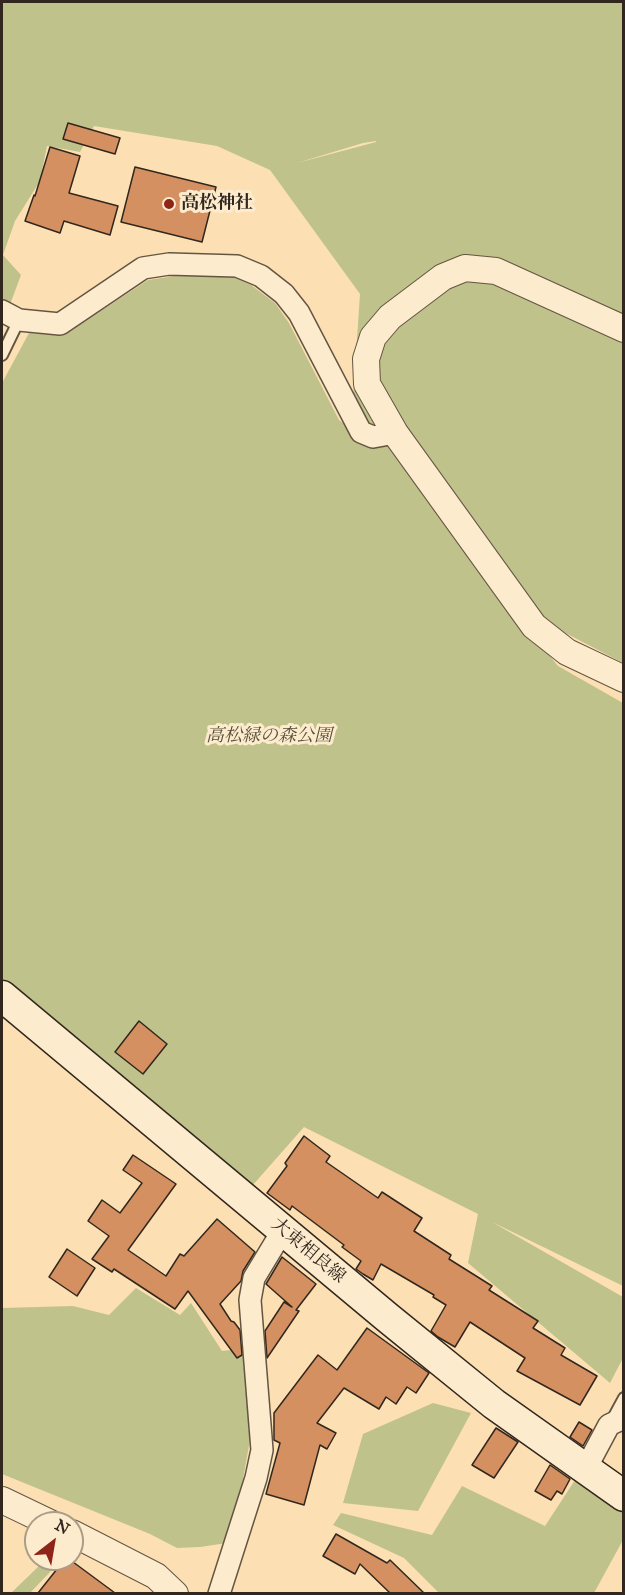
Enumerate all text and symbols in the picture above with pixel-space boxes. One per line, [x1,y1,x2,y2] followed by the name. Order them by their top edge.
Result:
[181,193,253,215] place label: 高松神社
[162,197,176,211] marker: 高松神社
[206,726,332,748] park label: 高松緑の森公園
[267,1214,349,1288] street label: 大東相良線
[24,1511,84,1571] north arrow
[52,1515,73,1538] text: N

